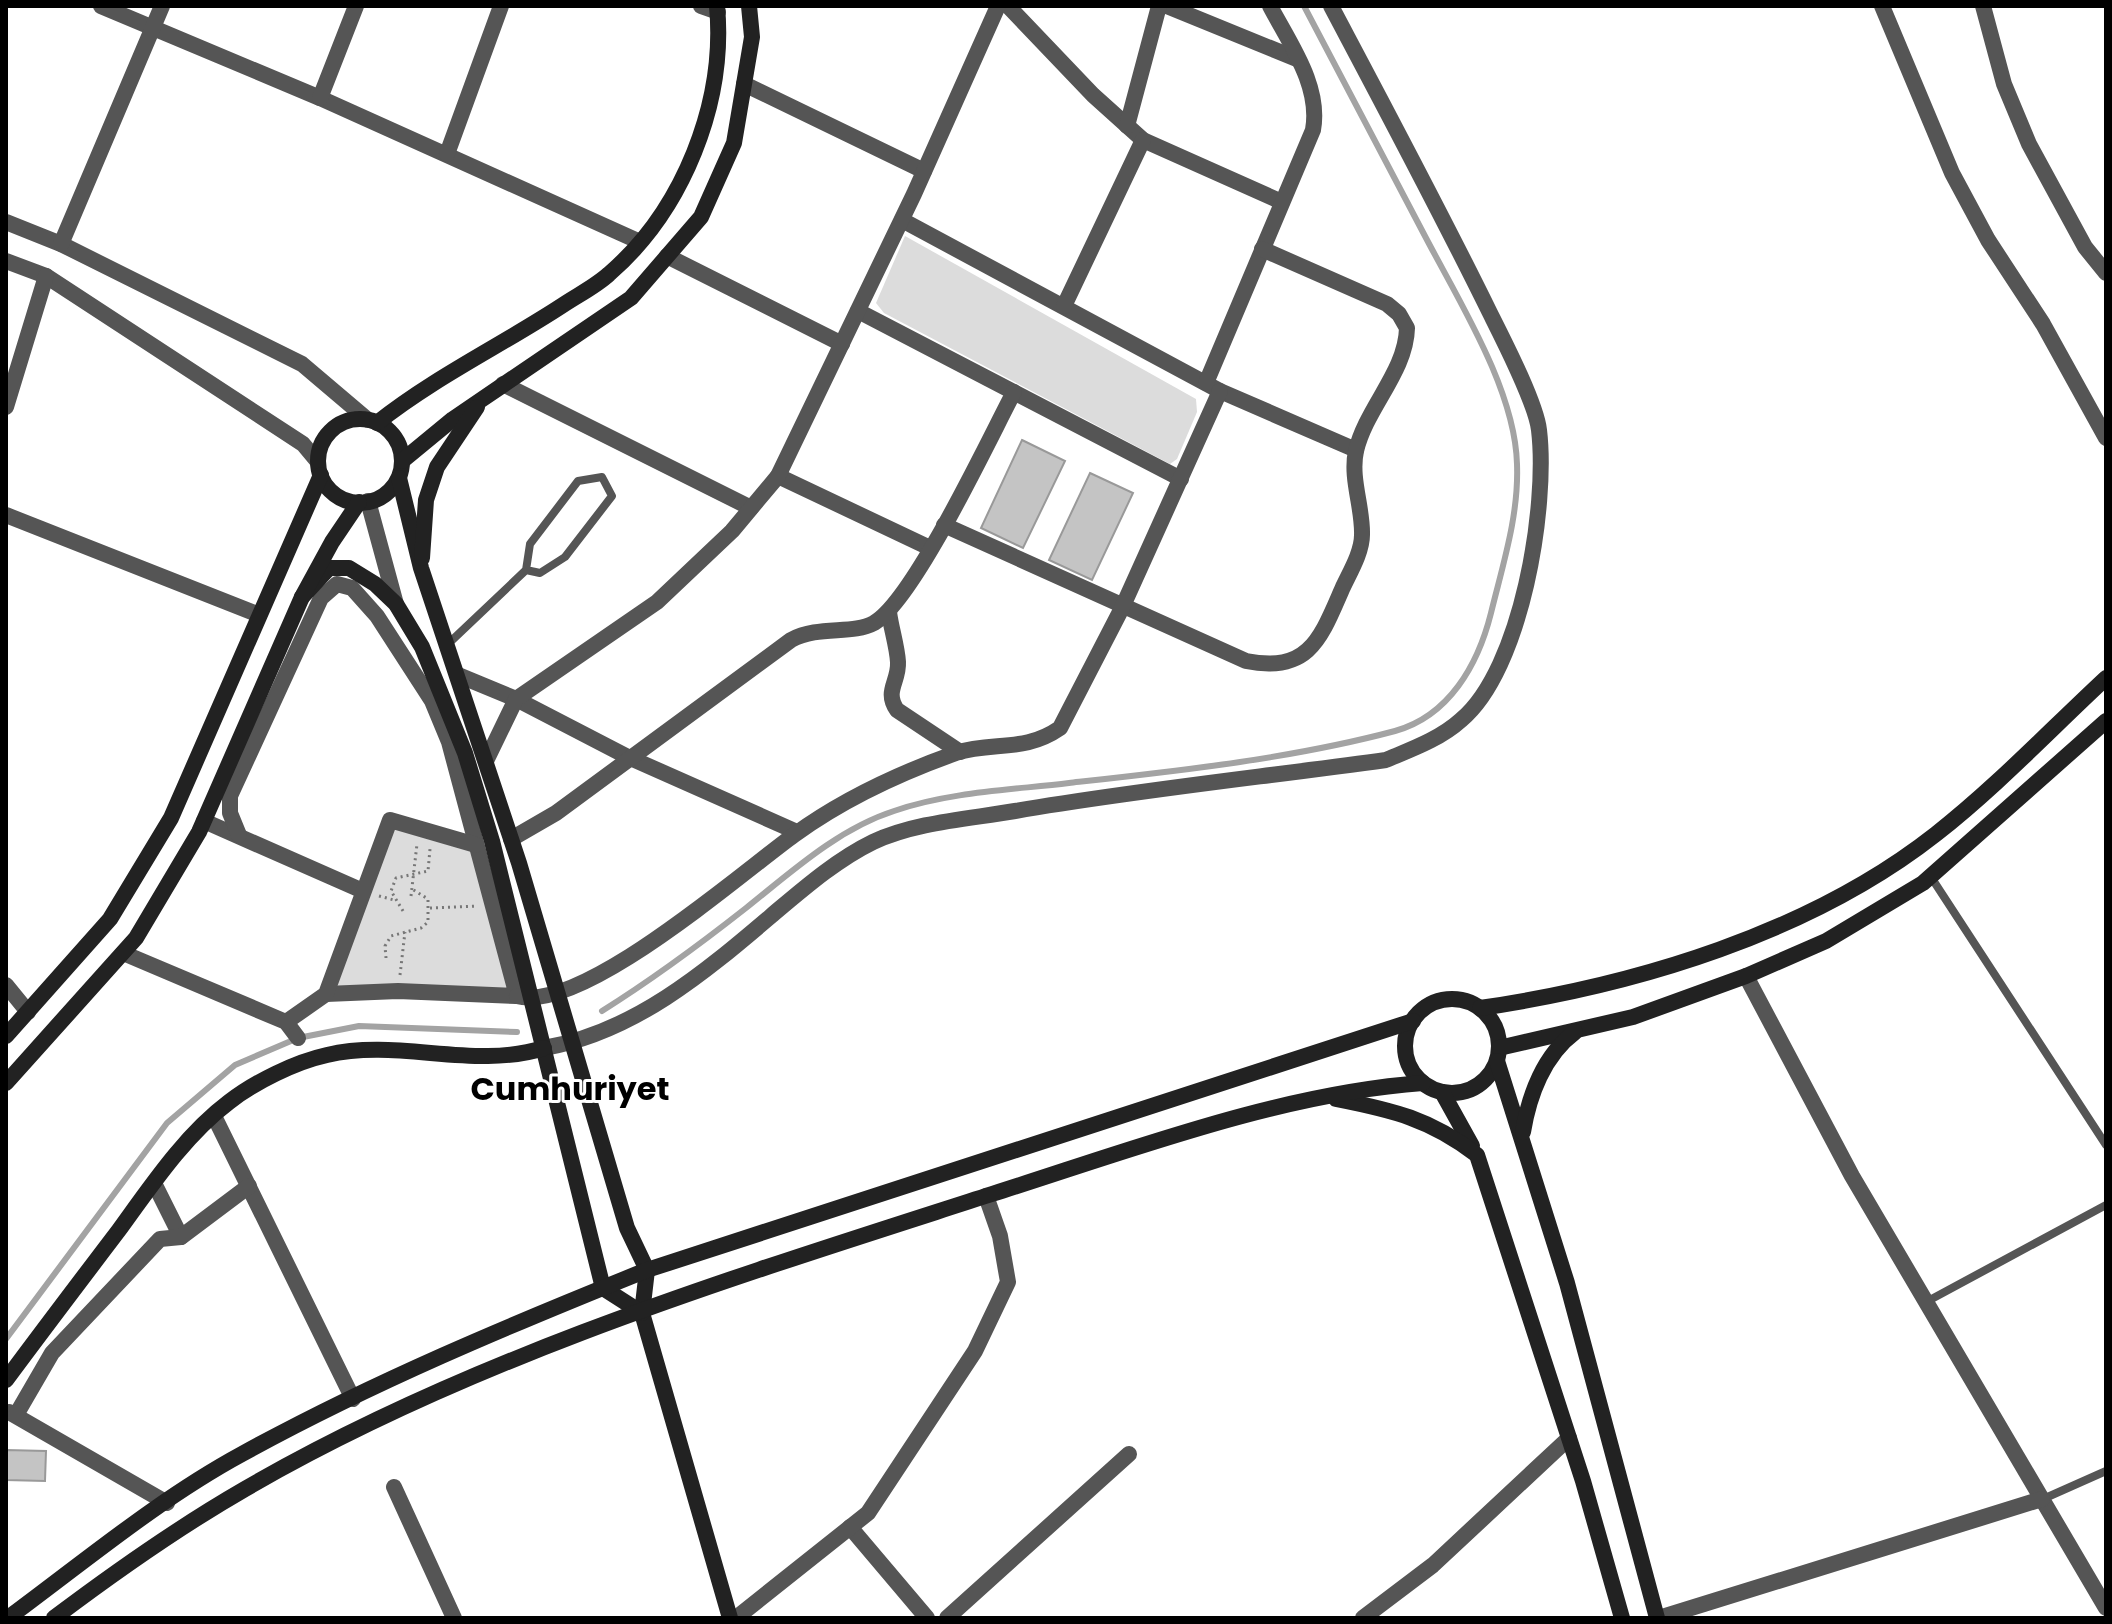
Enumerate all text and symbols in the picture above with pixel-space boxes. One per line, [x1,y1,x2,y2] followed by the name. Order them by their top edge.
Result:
[470,1066,670,1111] district label: Cumhuriyet

